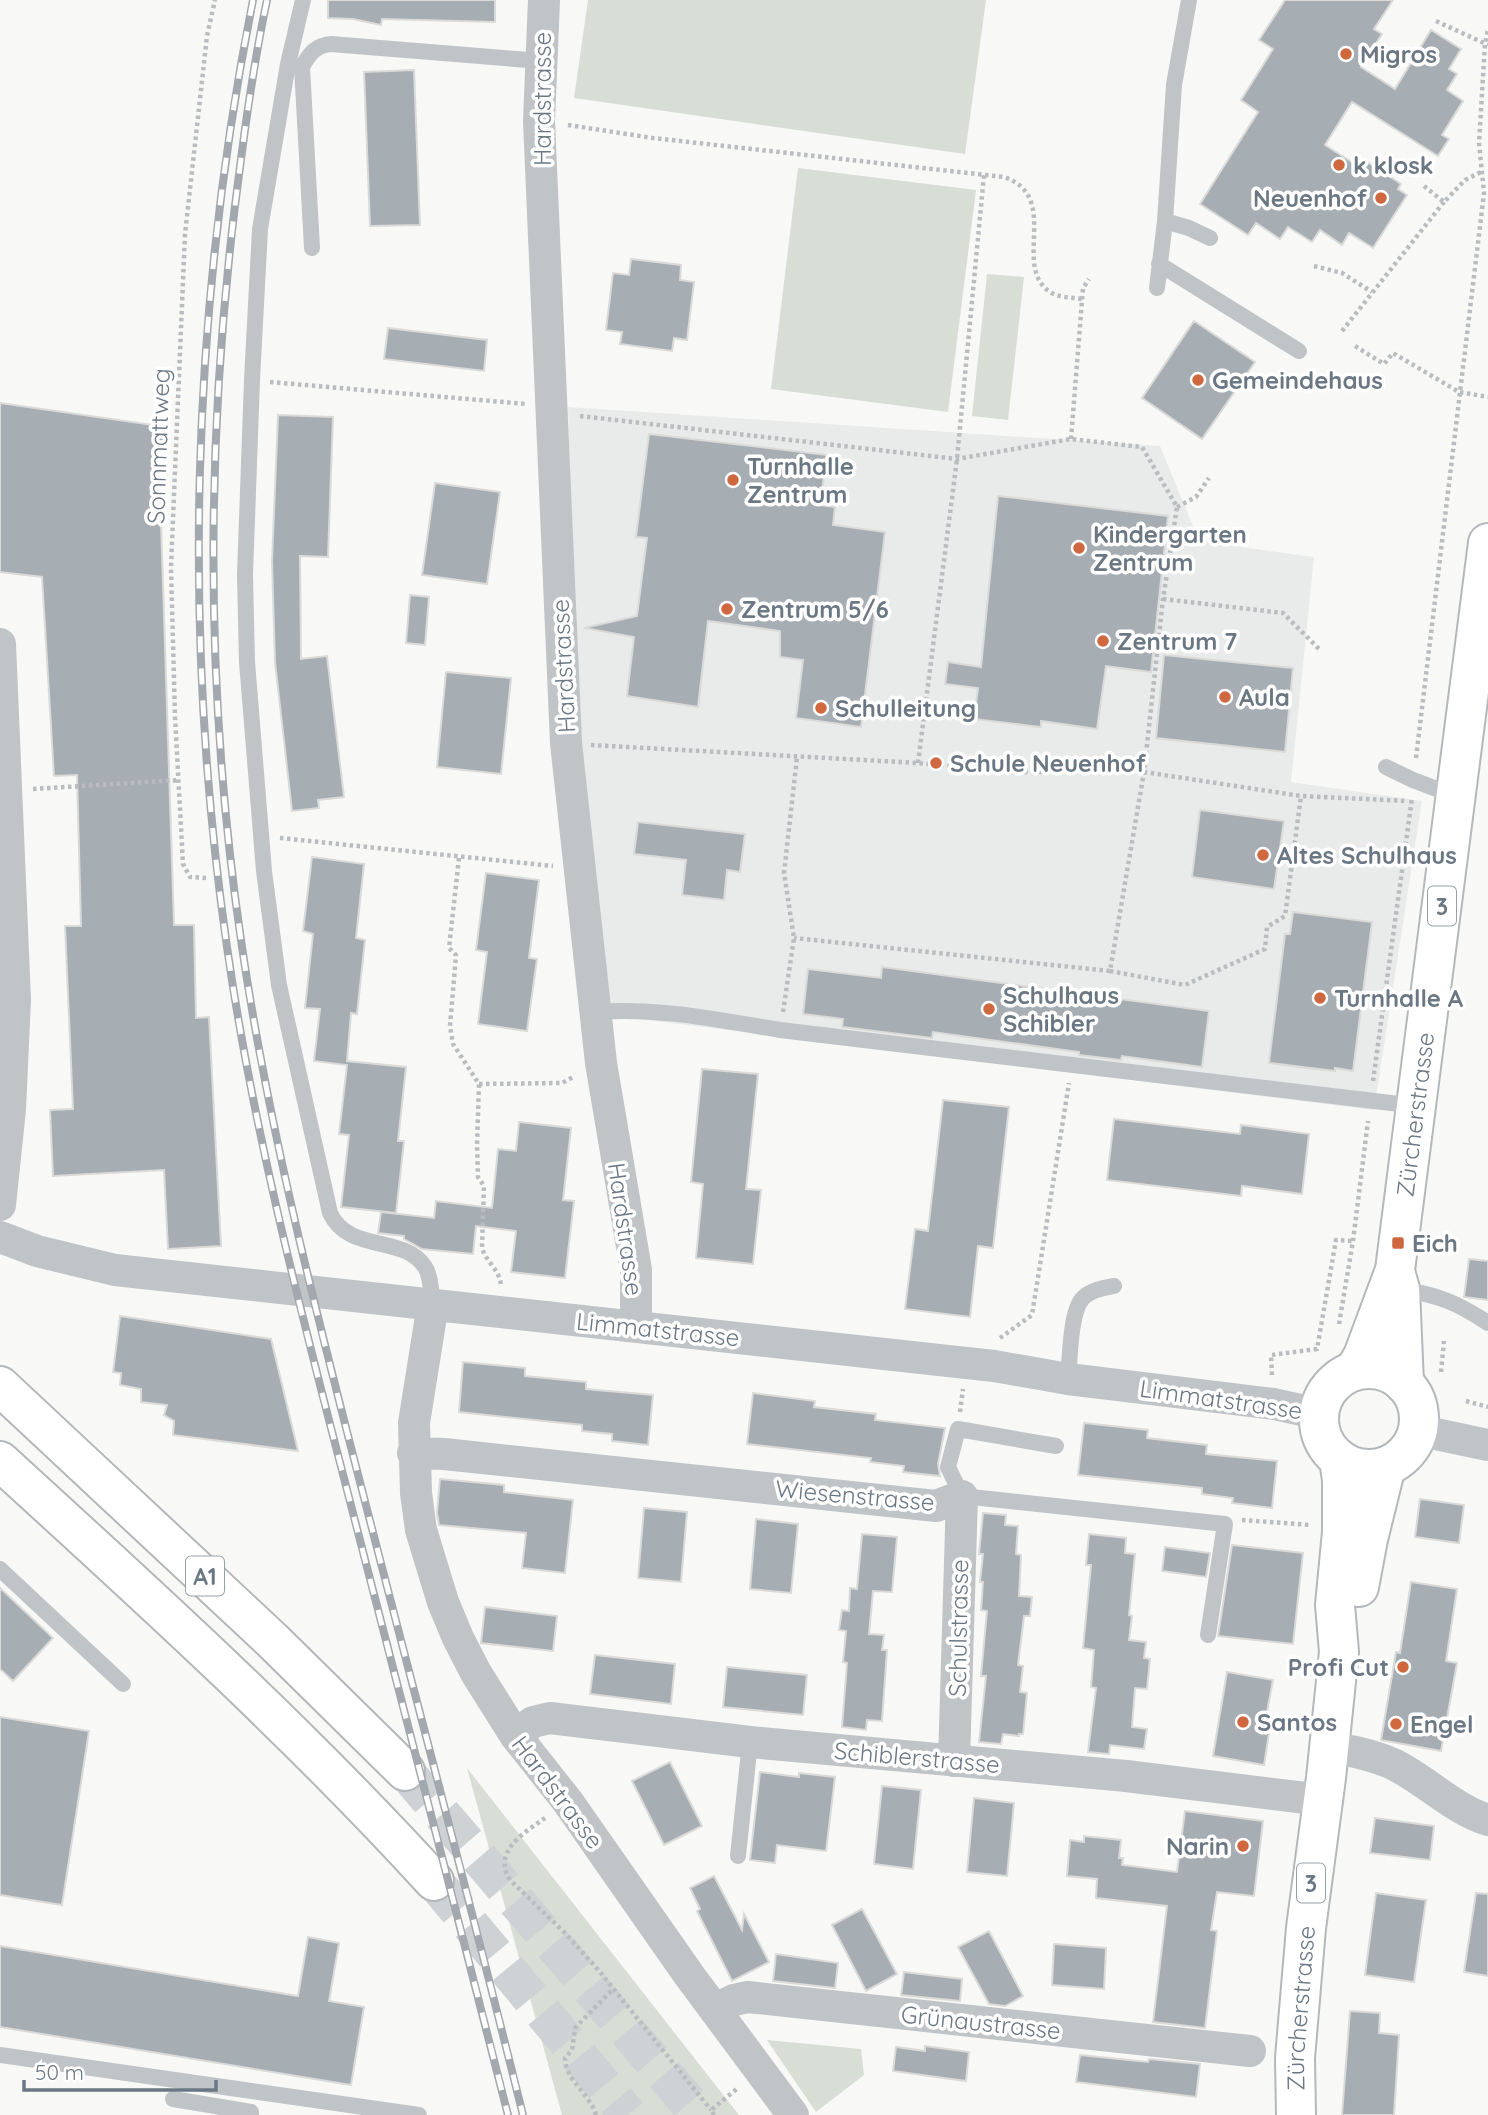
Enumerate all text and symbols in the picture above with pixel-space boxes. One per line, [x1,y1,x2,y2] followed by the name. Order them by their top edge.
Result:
[527,32,557,166] street label: Hardstrasse
[1360,39,1437,69] place label: Migros
[1338,46,1354,62] marker: Migros
[1353,150,1433,180] place label: k klosk
[1331,157,1347,173] marker: k klosk
[1253,183,1368,213] place label: Neuenhof
[1373,190,1389,206] marker: Neuenhof
[1212,365,1383,395] place label: Gemeindehaus
[140,368,176,524] street label: Sonnmattweg
[1190,372,1206,388] marker: Gemeindehaus
[747,451,854,509] place label: Turnhalle Zentrum
[725,472,741,488] marker: Turnhalle Zentrum
[1093,519,1247,577] place label: Kindergarten Zentrum
[1071,540,1087,556] marker: Kindergarten Zentrum
[741,594,889,624] place label: Zentrum 5/6
[545,598,581,734] street label: Hardstrasse
[719,601,735,617] marker: Zentrum 5/6
[1117,626,1237,656] place label: Zentrum 7
[1095,633,1111,649] marker: Zentrum 7
[1239,682,1290,712] place label: Aula
[1217,689,1233,705] marker: Aula
[835,693,976,723] place label: Schulleitung
[813,700,829,716] marker: Schulleitung
[950,748,1146,778] place label: Schule Neuenhof
[928,755,944,771] marker: Schule Neuenhof
[1277,840,1457,870] place label: Altes Schulhaus
[1255,847,1271,863] marker: Altes Schulhaus
[1428,886,1456,925] road number: 3
[1003,980,1119,1038] place label: Schulhaus Schibler
[1334,983,1464,1013] place label: Turnhalle A
[1312,990,1328,1006] marker: Turnhalle A
[981,1001,997,1017] marker: Schulhaus Schibler
[1390,1030,1440,1199] street label: Zürcherstrasse
[602,1161,650,1297] street label: Hardstrasse
[1412,1228,1458,1258] place label: Eich
[1390,1235,1406,1251] marker: Eich
[575,1306,741,1352] street label: Limmatstrasse
[1138,1373,1304,1425] street label: Limmatstrasse
[774,1473,936,1517] street label: Wiesenstrasse
[186,1556,224,1596] road number: A1
[942,1559,974,1697] street label: Schulstrasse
[1288,1652,1389,1682] place label: Profi Cut
[1395,1659,1411,1675] marker: Profi Cut
[1257,1707,1337,1737] place label: Santos
[1410,1709,1474,1739] place label: Engel
[1235,1714,1251,1730] marker: Santos
[1388,1716,1404,1732] marker: Engel
[506,1729,610,1855] street label: Hardstrasse
[833,1735,1001,1779] street label: Schiblerstrasse
[1166,1831,1229,1861] place label: Narin
[1235,1838,1251,1854] marker: Narin
[1297,1864,1325,1902] road number: 3
[1280,1924,1321,2091] street label: Zürcherstrasse
[900,1999,1062,2045] street label: Grünaustrasse
[24,2048,217,2092] scale bar
[35,2059,84,2085] text: 50 m

